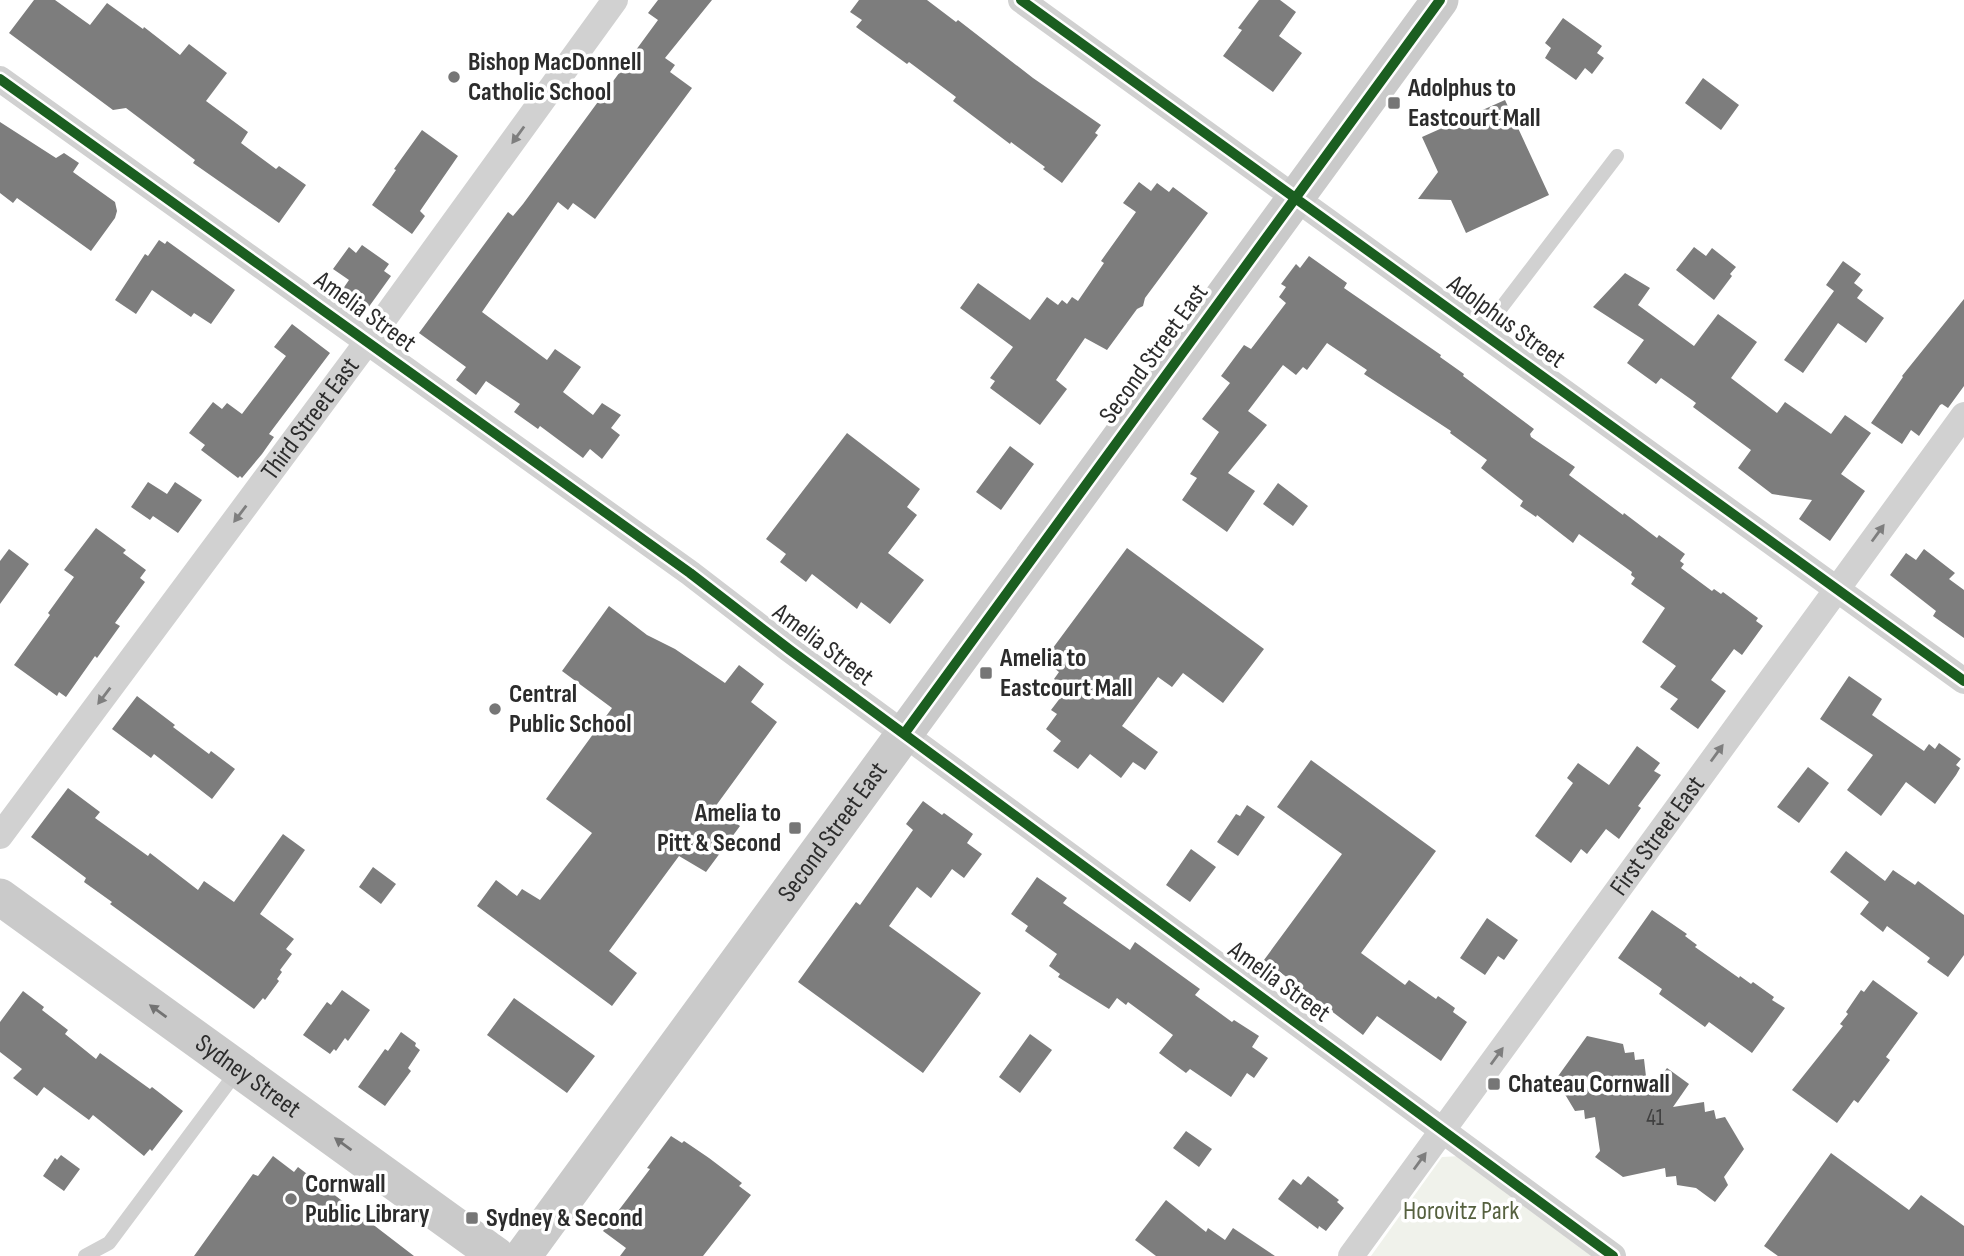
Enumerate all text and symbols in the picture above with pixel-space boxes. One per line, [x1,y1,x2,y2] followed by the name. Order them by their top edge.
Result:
[468,47,641,108] place label: Bishop MacDonnell Catholic School
[446,69,462,85] marker: Bishop MacDonnell Catholic School
[1407,73,1540,134] place label: Adolphus to Eastcourt Mall
[1386,95,1402,111] marker: Adolphus to Eastcourt Mall
[511,126,525,144] one-way arrow
[307,264,422,359] street label: Amelia Street
[1440,268,1571,375] street label: Adolphus Street
[1093,278,1215,430] street label: Second Street East
[255,351,366,486] street label: Third Street East
[233,505,247,523] one-way arrow
[1871,524,1885,542] one-way arrow
[766,597,879,693] street label: Amelia Street
[999,643,1132,704] place label: Amelia to Eastcourt Mall
[978,665,994,681] marker: Amelia to Eastcourt Mall
[509,679,632,740] place label: Central Public School
[97,687,111,706] one-way arrow
[487,701,503,717] marker: Central Public School
[1710,744,1724,762] one-way arrow
[771,756,894,908] street label: Second Street East
[1603,770,1711,902] street label: First Street East
[657,798,781,859] place label: Amelia to Pitt & Second
[787,820,803,836] marker: Amelia to Pitt & Second
[1221,934,1336,1029] street label: Amelia Street
[149,1004,167,1018] one-way arrow
[189,1028,307,1125] street label: Sydney Street
[1489,1047,1503,1065] one-way arrow
[1508,1069,1670,1100] place label: Chateau Cornwall
[1486,1076,1502,1092] marker: Chateau Cornwall
[1646,1104,1664,1132] house number: 41
[334,1137,352,1151] one-way arrow
[1413,1152,1427,1170] one-way arrow
[305,1169,430,1230] place label: Cornwall Public Library
[283,1191,299,1207] marker: Cornwall Public Library
[1403,1196,1519,1227] park label: Horovitz Park
[486,1203,643,1234] place label: Sydney & Second
[464,1210,480,1226] marker: Sydney & Second

